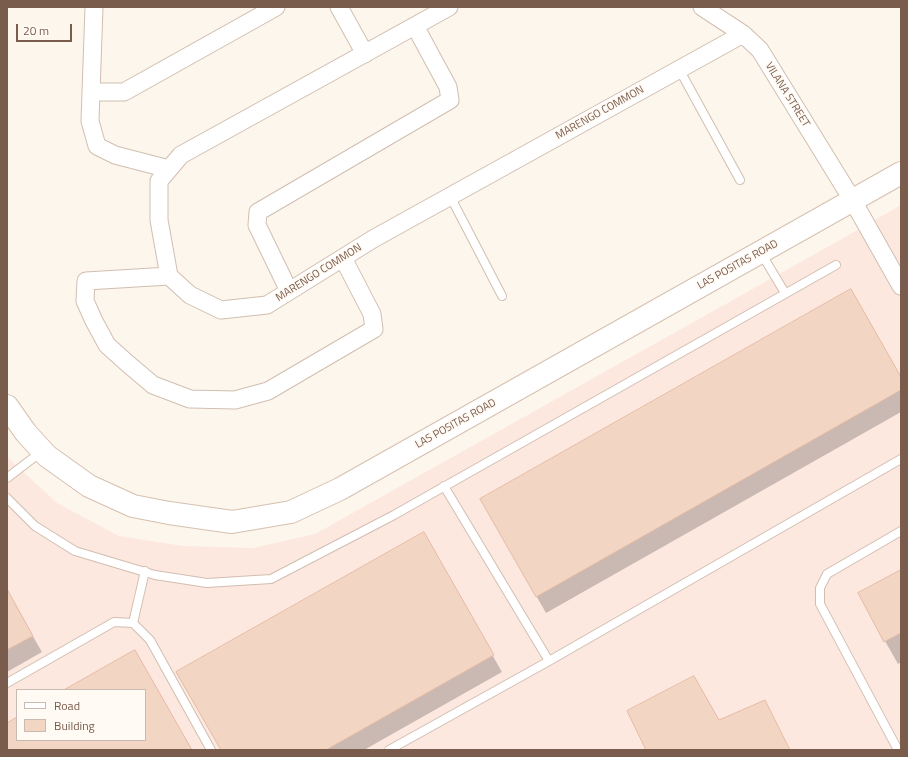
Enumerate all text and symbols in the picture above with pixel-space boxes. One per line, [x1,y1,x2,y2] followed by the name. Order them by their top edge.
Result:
[18,16,74,42] scale bar
[23,21,49,40] text: 20 m
[762,60,812,130] street label: VILANA STREET
[554,83,646,143] street label: MARENGO COMMON
[695,237,781,293] street label: LAS POSITAS ROAD
[274,241,364,305] street label: MARENGO COMMON
[413,396,499,452] street label: LAS POSITAS ROAD
[16,689,146,741] legend
[54,696,80,715] text: Road
[54,716,95,735] text: Building

